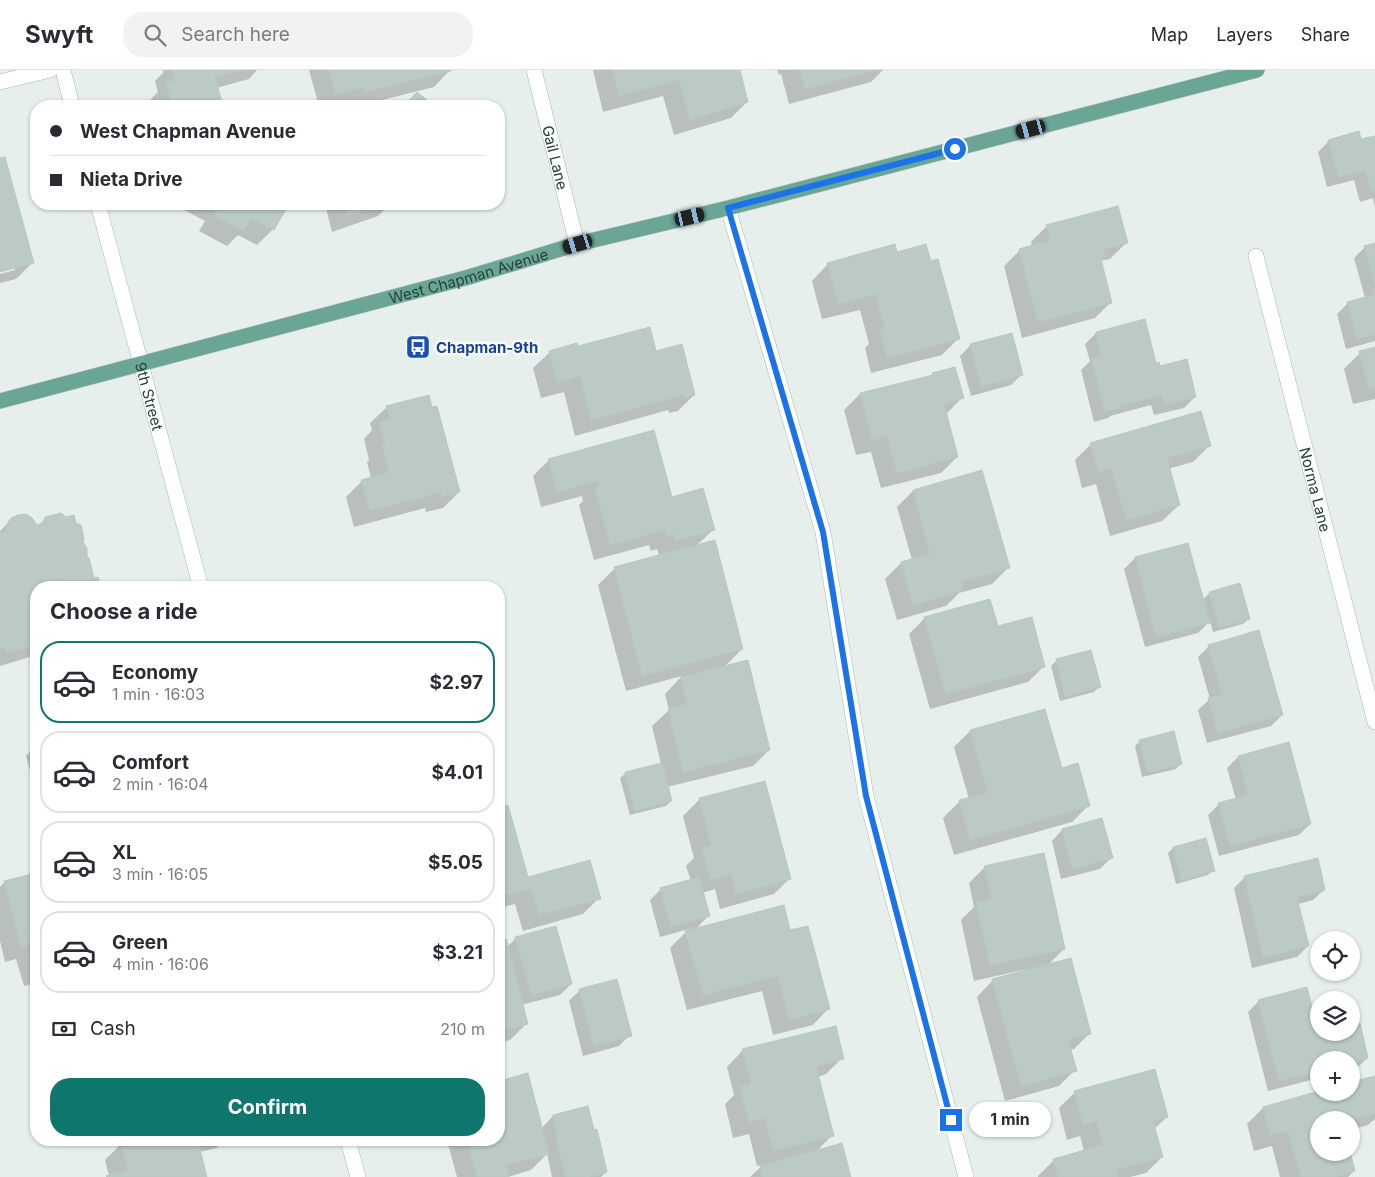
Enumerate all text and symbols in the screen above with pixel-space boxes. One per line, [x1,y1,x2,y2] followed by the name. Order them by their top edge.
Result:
[123,12,473,57] search box
[25,20,93,49] text: Swyft
[141,21,169,49] icon: search
[181,23,290,46] text: Search here
[1151,24,1188,45] text: Map
[1216,24,1273,45] text: Layers
[1301,24,1350,45] text: Share
[1014,118,1047,140] car
[80,120,296,143] text: West Chapman Avenue
[538,123,573,192] street label: Gail Lane
[944,138,966,160] route start
[80,168,183,191] text: Nieta Drive
[673,206,706,228] car
[561,232,594,256] car
[387,244,550,307] street label: West Chapman Avenue
[405,334,431,360] bus stop icon: Chapman-9th
[436,338,538,357] place label: Chapman-9th
[131,360,168,433] street label: 9th Street
[1296,445,1336,534] street label: Norma Lane
[50,598,198,624] text: Choose a ride
[52,660,97,705] icon: car
[112,661,198,684] text: Economy
[429,671,483,694] text: $2.97
[112,684,205,704] text: 1 min · 16:03
[52,750,97,795] icon: car
[112,751,189,774] text: Comfort
[432,761,483,784] text: $4.01
[112,774,209,794] text: 2 min · 16:04
[52,840,97,885] icon: car
[112,841,137,864] text: XL
[428,851,483,874] text: $5.05
[112,864,208,884] text: 3 min · 16:05
[52,930,97,975] icon: car
[112,931,168,954] text: Green
[1310,931,1360,1161] map controls
[1310,931,1360,981] button: locate
[432,941,483,964] text: $3.21
[112,954,209,974] text: 4 min · 16:06
[1310,991,1360,1041] button: layers
[50,1015,78,1043] icon: cash
[90,1017,136,1040] text: Cash
[440,1019,485,1039] text: 210 m
[1310,1051,1360,1101] button: +
[50,1078,485,1136] button: Confirm
[968,1102,1051,1138] callout: 1 min
[940,1109,962,1131] route end
[990,1109,1030,1129] text: 1 min
[1310,1111,1360,1161] button: −

